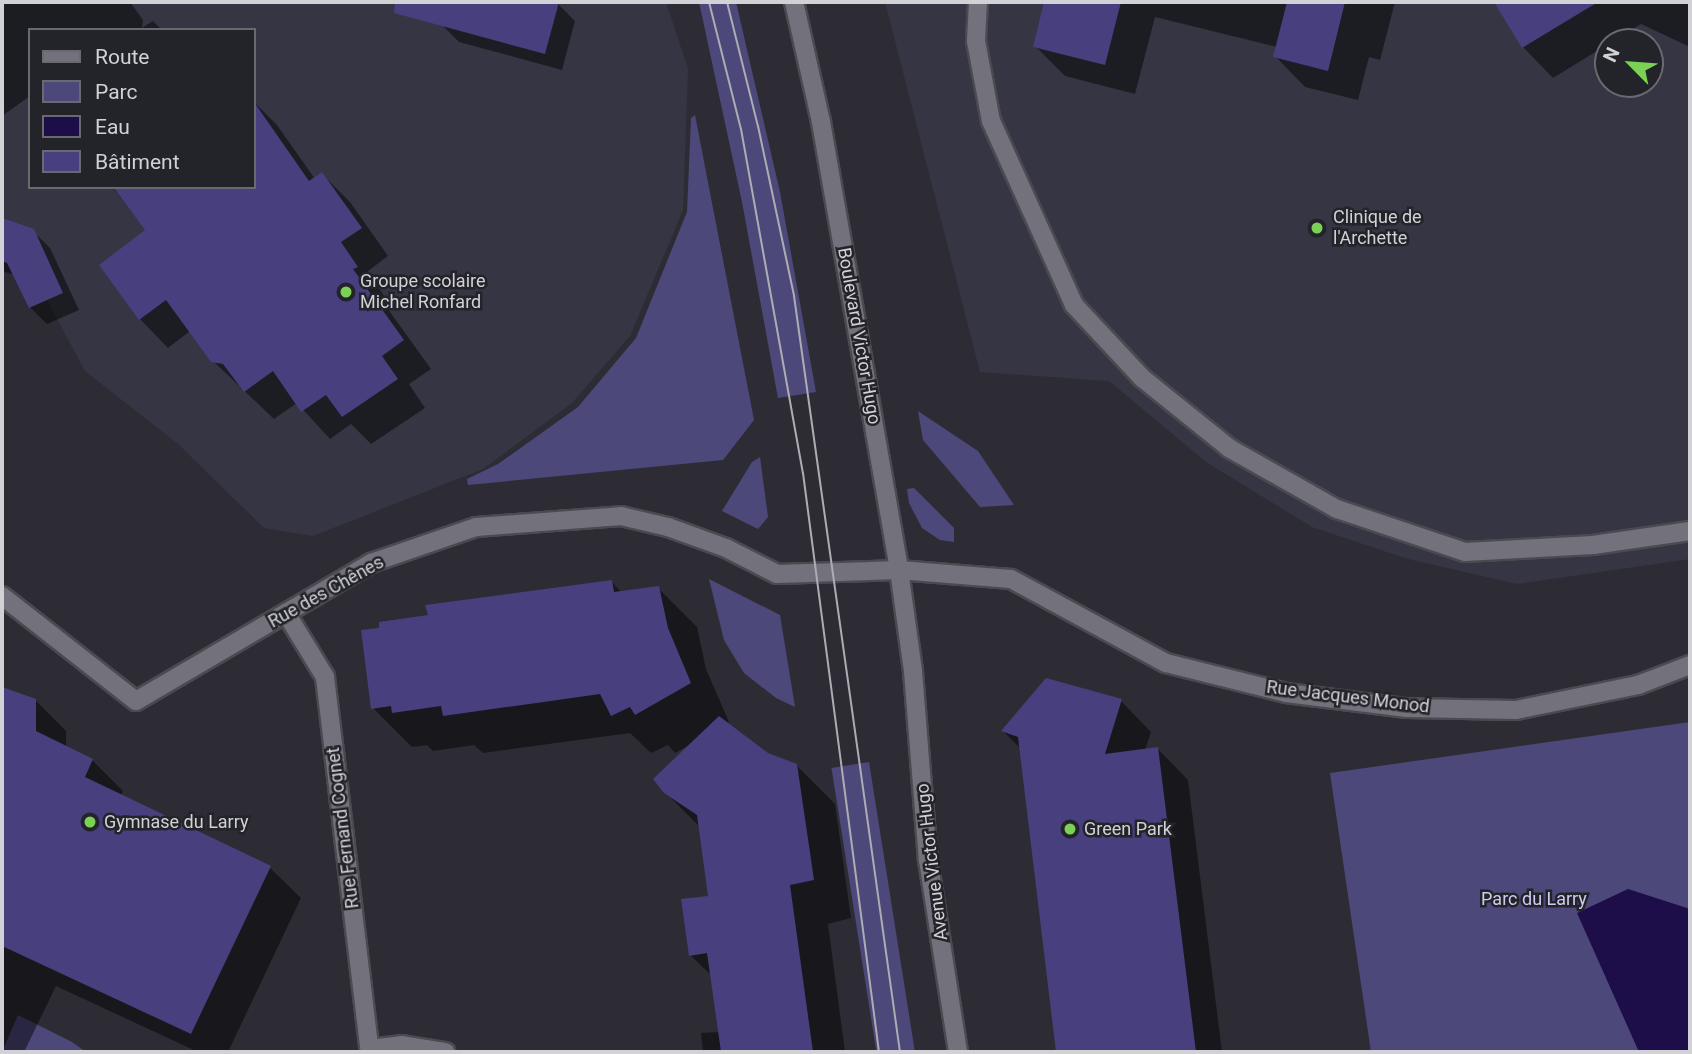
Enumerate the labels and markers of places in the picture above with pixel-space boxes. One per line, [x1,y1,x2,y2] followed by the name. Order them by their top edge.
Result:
[1333,207,1422,249] place label: Clinique de l'Archette
[1307,218,1327,238] marker: Clinique de l'Archette
[360,271,485,314] place label: Groupe scolaire Michel Ronfard
[338,284,354,300] marker: Groupe scolaire Michel Ronfard
[104,811,248,833] place label: Gymnase du Larry
[82,814,98,830] marker: Gymnase du Larry
[1084,818,1172,840] place label: Green Park
[1062,821,1078,837] marker: Green Park

